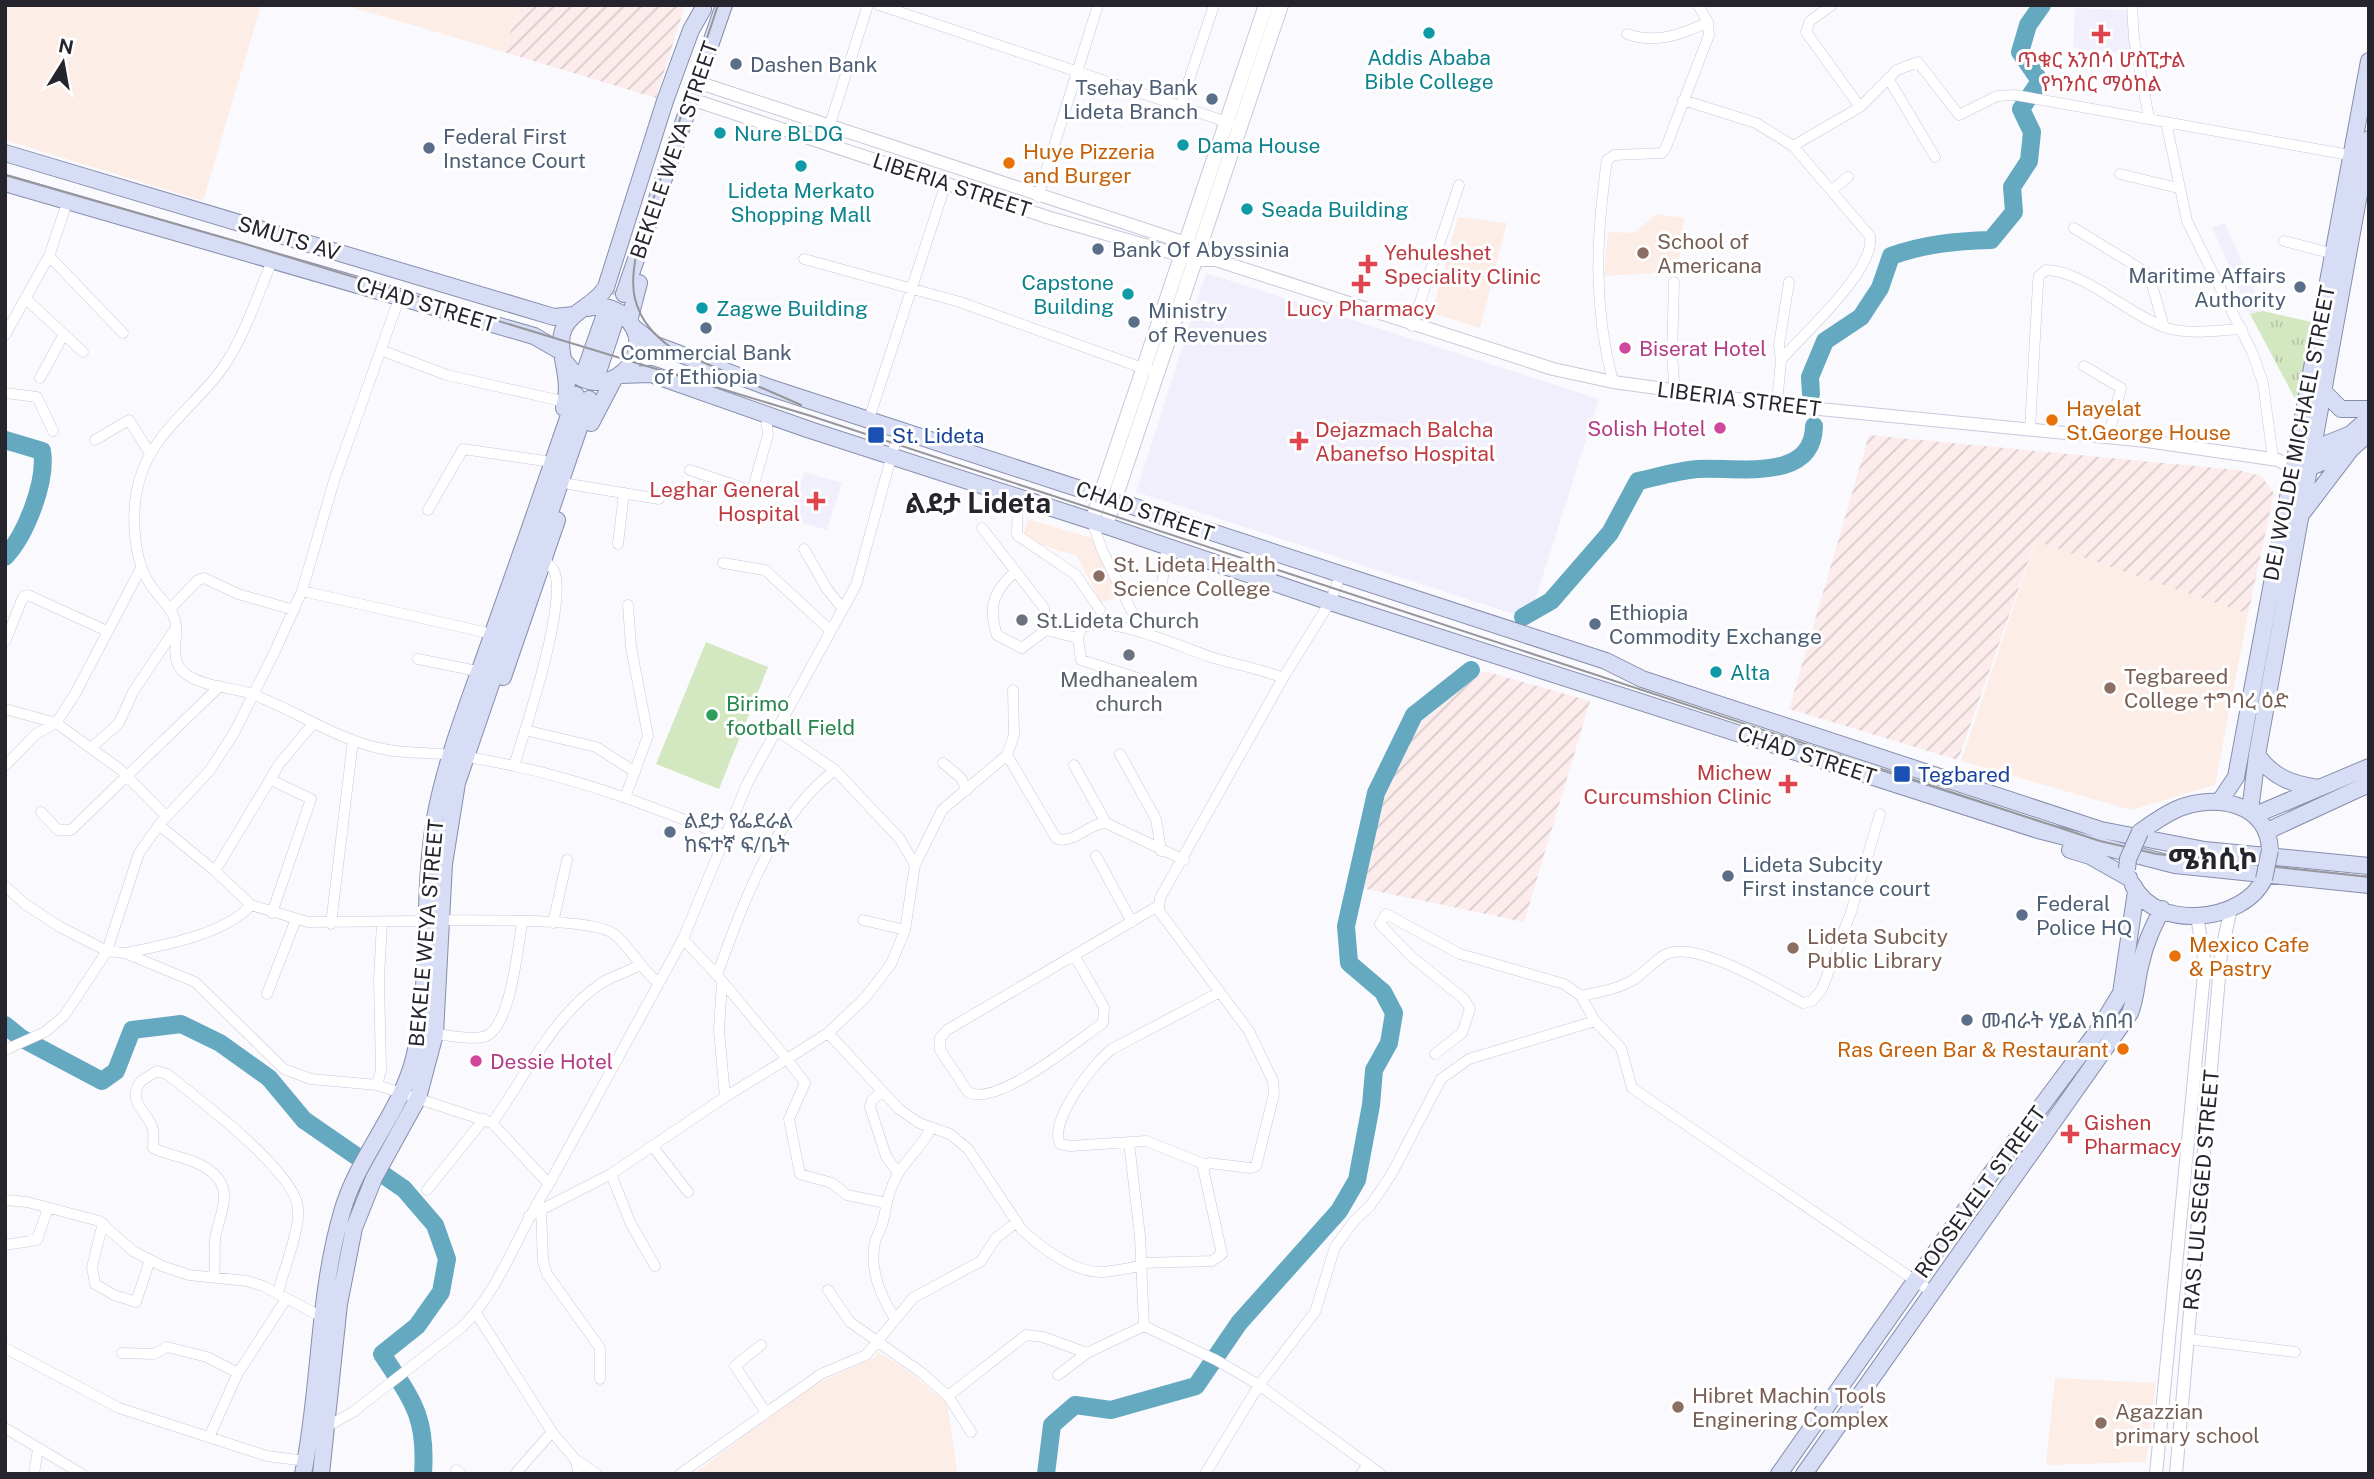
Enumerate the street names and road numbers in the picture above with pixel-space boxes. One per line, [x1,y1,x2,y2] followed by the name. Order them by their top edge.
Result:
[625,38,723,262] street label: BEKELE WEYA STREET
[870,148,1034,222] street label: LIBERIA STREET
[235,211,343,265] street label: SMUTS AV
[353,271,499,337] street label: CHAD STREET
[2258,283,2340,583] street label: DEJ WOLDE MICHAEL STREET
[1656,377,1822,421] street label: LIBERIA STREET
[1073,476,1217,546] street label: CHAD STREET
[1734,721,1880,789] street label: CHAD STREET
[404,818,448,1048] street label: BEKELE WEYA STREET
[2178,1069,2224,1311] street label: RAS LULSEGED STREET
[1909,1101,2051,1283] street label: ROOSEVELT STREET

